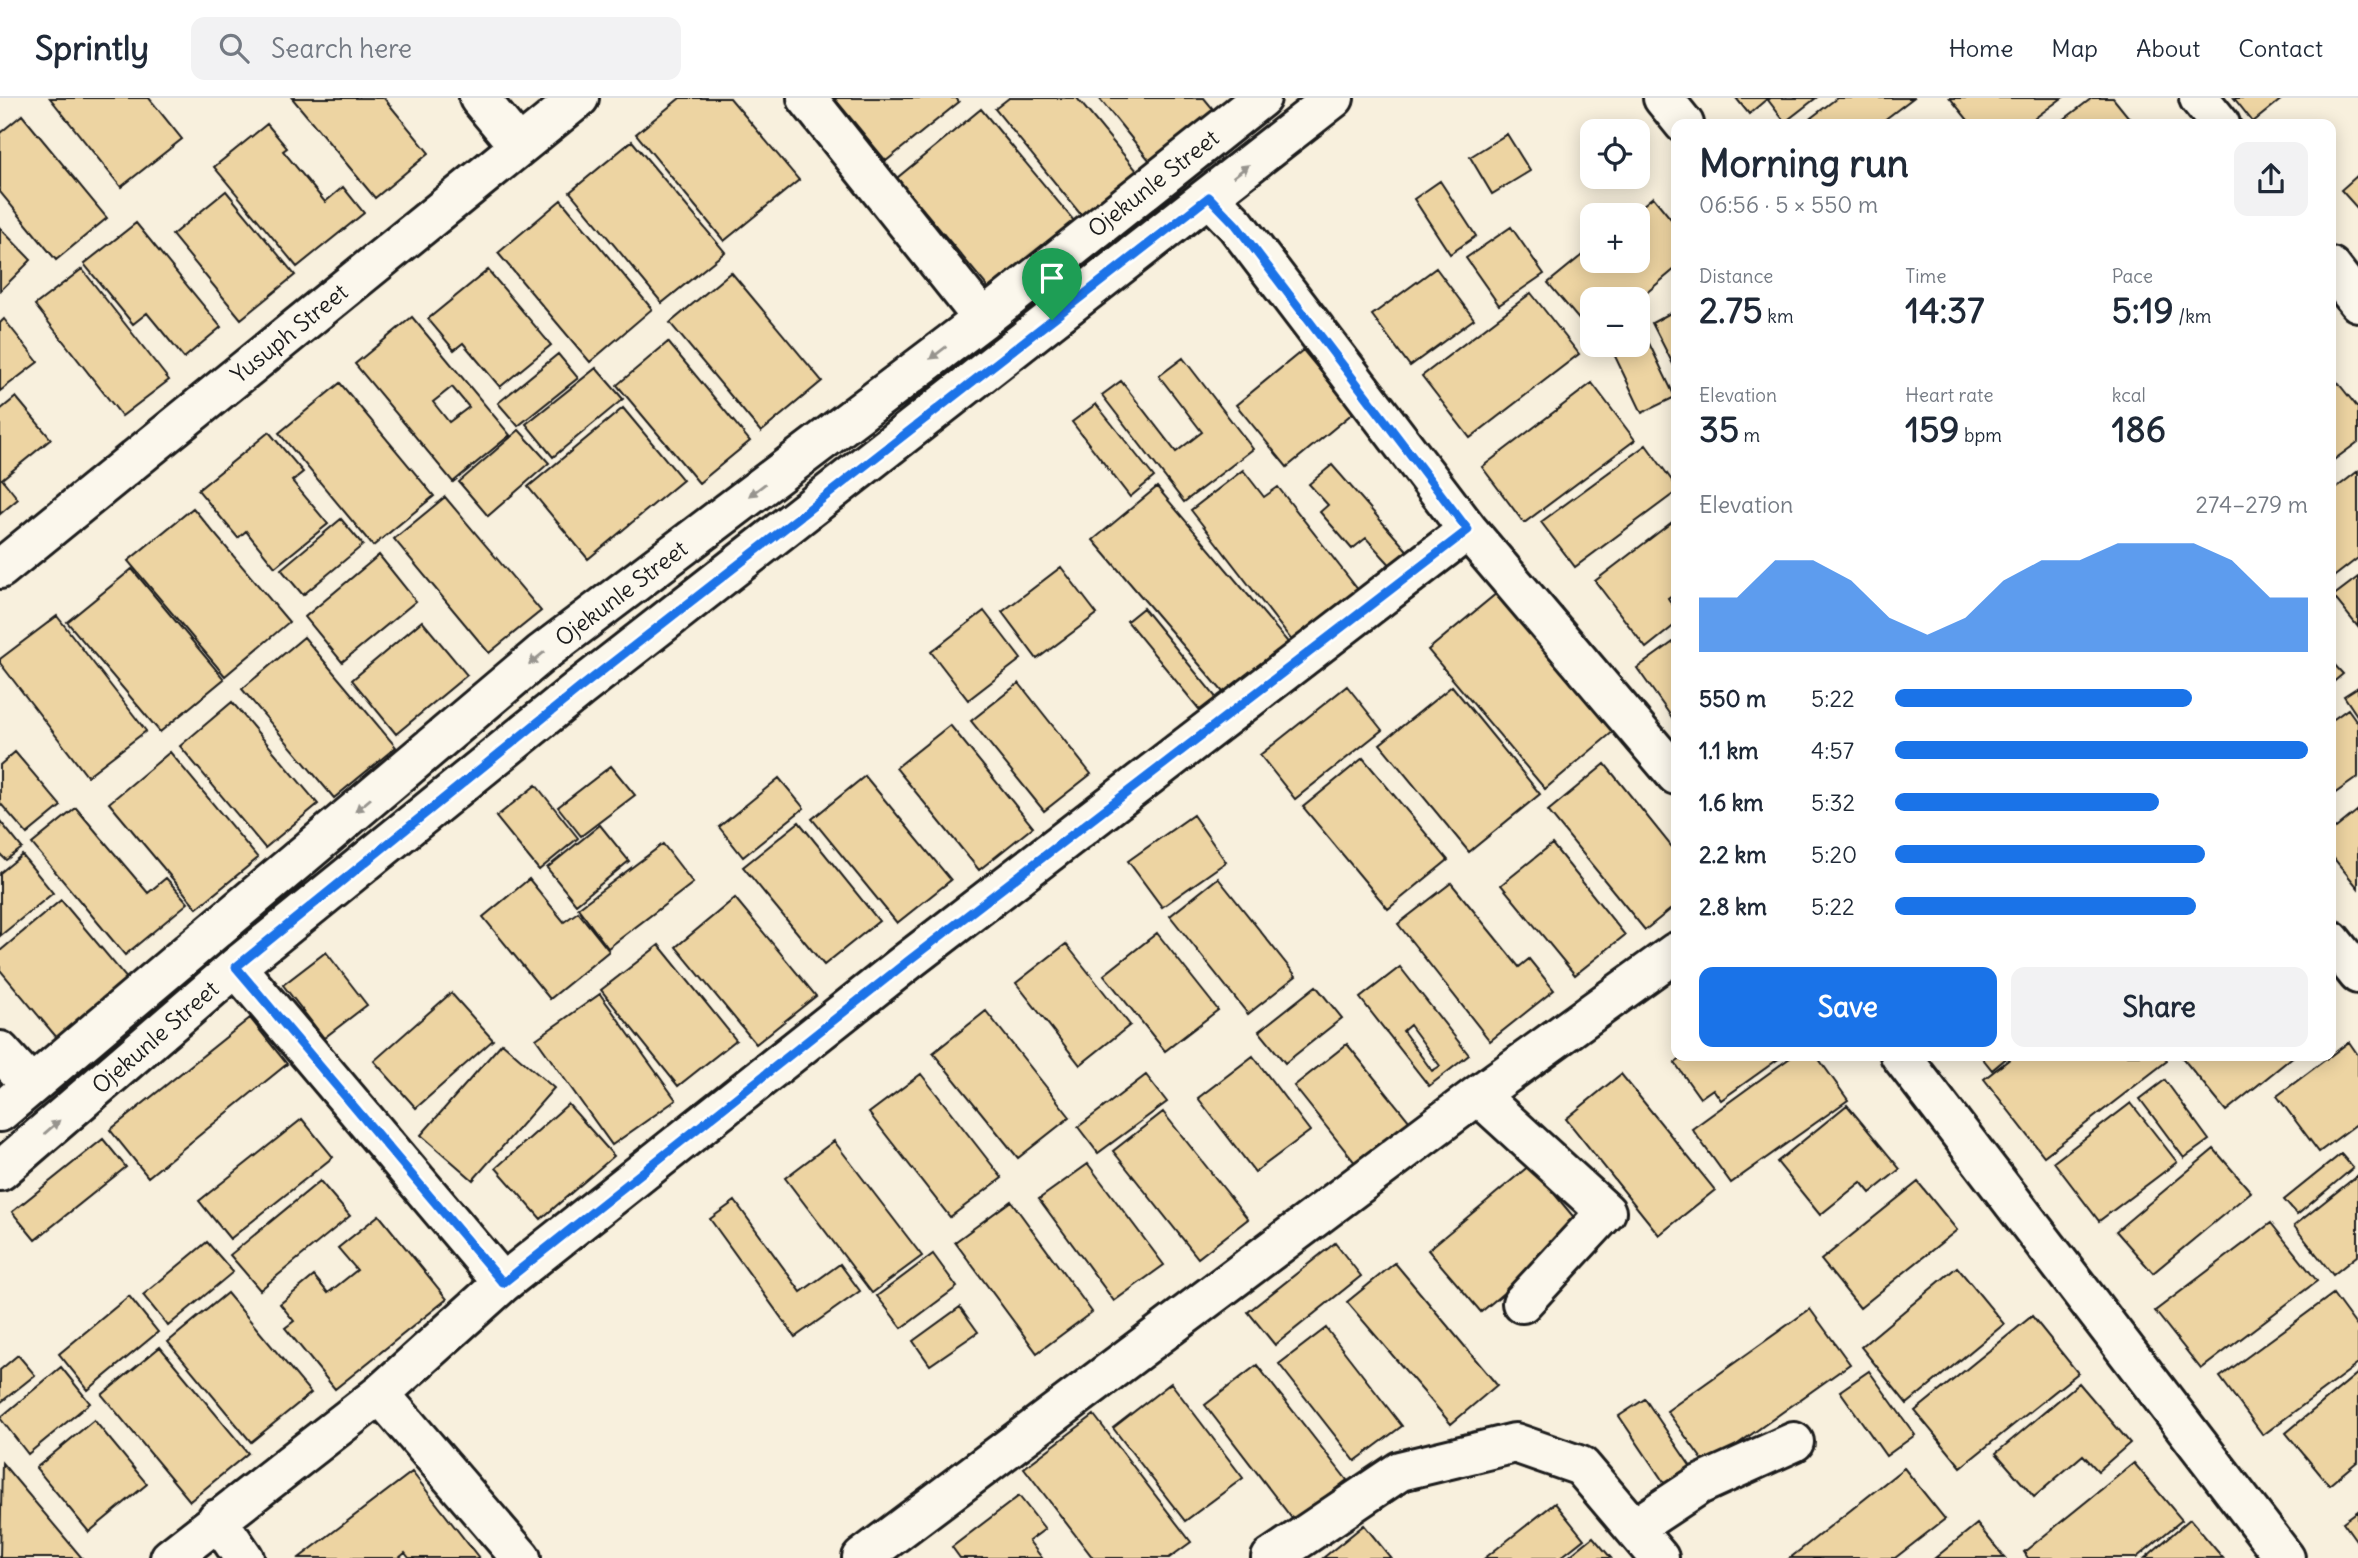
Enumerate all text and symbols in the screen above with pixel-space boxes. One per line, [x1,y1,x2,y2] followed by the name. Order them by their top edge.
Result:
[191,17,681,80] search box
[35,27,149,69] text: Sprintly
[215,29,253,67] icon: search
[271,32,412,65] text: Search here
[1949,33,2013,63] text: Home
[2051,33,2098,63] text: Map
[2136,33,2200,63] text: About
[2238,33,2323,63] text: Contact
[1580,119,1650,357] map controls
[1580,119,1650,189] button: locate
[1082,123,1224,243] street label: Ojekunle Street
[1699,140,1909,187] text: Morning run
[2234,142,2308,216] button: share
[1232,164,1250,179] one-way arrow
[1699,190,1878,219] text: 06:56 · 5 × 550 m
[1580,203,1650,273] button: +
[1022,248,1082,320] pin
[1033,259,1071,297] icon: arrive
[1699,264,1773,288] text: Distance
[1905,264,1946,288] text: Time
[2112,264,2153,288] text: Pace
[225,277,354,389] street label: Yusuph Street
[1580,287,1650,357] button: −
[1699,288,1763,332] text: 2.75
[1905,288,1984,332] text: 14:37
[2112,288,2174,332] text: 5:19
[1763,304,1794,328] text: km
[2174,304,2212,328] text: /km
[929,345,947,359] one-way arrow
[1699,383,1777,407] text: Elevation
[1905,383,1993,407] text: Heart rate
[2112,383,2146,407] text: kcal
[1699,407,1739,451] text: 35
[1905,407,1959,451] text: 159
[2112,407,2166,451] text: 186
[1739,423,1760,447] text: m
[1959,423,2002,447] text: bpm
[748,483,766,498] one-way arrow
[1699,490,1793,519] text: Elevation
[2196,490,2308,519] text: 274–279 m
[549,534,693,652] street label: Ojekunle Street
[528,650,545,665] one-way arrow
[1699,684,1766,713] text: 550 m
[1811,684,1855,713] text: 5:22
[1699,736,1758,765] text: 1.1 km
[1811,736,1854,765] text: 4:57
[1699,788,1764,817] text: 1.6 km
[1811,788,1855,817] text: 5:32
[354,797,372,813] one-way arrow
[1699,840,1766,869] text: 2.2 km
[1811,840,1857,869] text: 5:20
[1699,892,1767,921] text: 2.8 km
[1811,892,1855,921] text: 5:22
[1699,967,1997,1047] button: Save
[2011,967,2308,1047] button: Share
[86,974,224,1100] street label: Ojekunle Street
[43,1120,60,1135] one-way arrow

